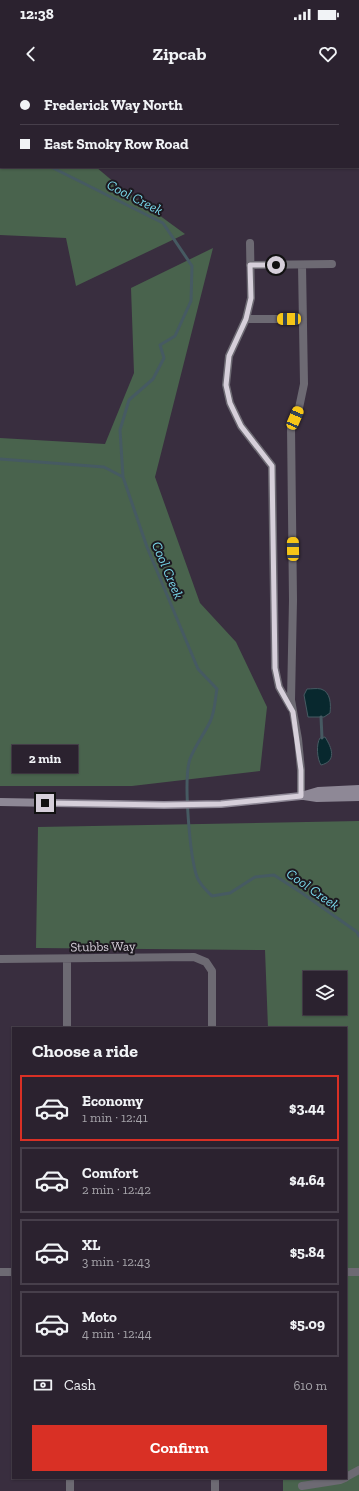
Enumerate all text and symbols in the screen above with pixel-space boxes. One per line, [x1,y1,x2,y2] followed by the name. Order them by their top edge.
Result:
[20,5,54,23] text: 12:38
[20,43,42,65] icon: back
[153,43,206,65] text: Zipcab
[317,43,339,65] icon: heart
[44,96,183,114] text: Frederick Way North
[44,135,189,153] text: East Smoky Row Road
[104,176,166,219] water label: Cool Creek
[267,256,285,274] route start
[277,313,301,325] car
[285,405,305,431] car
[287,537,299,561] car
[148,539,187,601] water label: Cool Creek
[12,745,78,773] callout: 2 min
[29,751,61,766] text: 2 min
[36,794,54,812] route end
[283,865,342,914] water label: Cool Creek
[70,938,136,955] street label: Stubbs Way
[303,971,347,1015] map controls
[303,971,347,1015] button: layers
[32,1040,138,1062] text: Choose a ride
[34,1090,70,1126] icon: car
[82,1092,143,1110] text: Economy
[289,1099,325,1117] text: $3.44
[82,1110,148,1125] text: 1 min · 12:41
[34,1162,70,1198] icon: car
[82,1164,138,1182] text: Comfort
[289,1171,325,1189] text: $4.64
[82,1182,151,1197] text: 2 min · 12:42
[34,1234,70,1270] icon: car
[82,1236,100,1254] text: XL
[290,1243,325,1261] text: $5.84
[82,1254,150,1269] text: 3 min · 12:43
[34,1306,70,1342] icon: car
[82,1308,117,1326] text: Moto
[290,1315,325,1333] text: $5.09
[82,1326,152,1341] text: 4 min · 12:44
[32,1374,54,1396] icon: cash
[64,1376,96,1394] text: Cash
[293,1378,327,1393] text: 610 m
[32,1425,327,1471] button: Confirm

